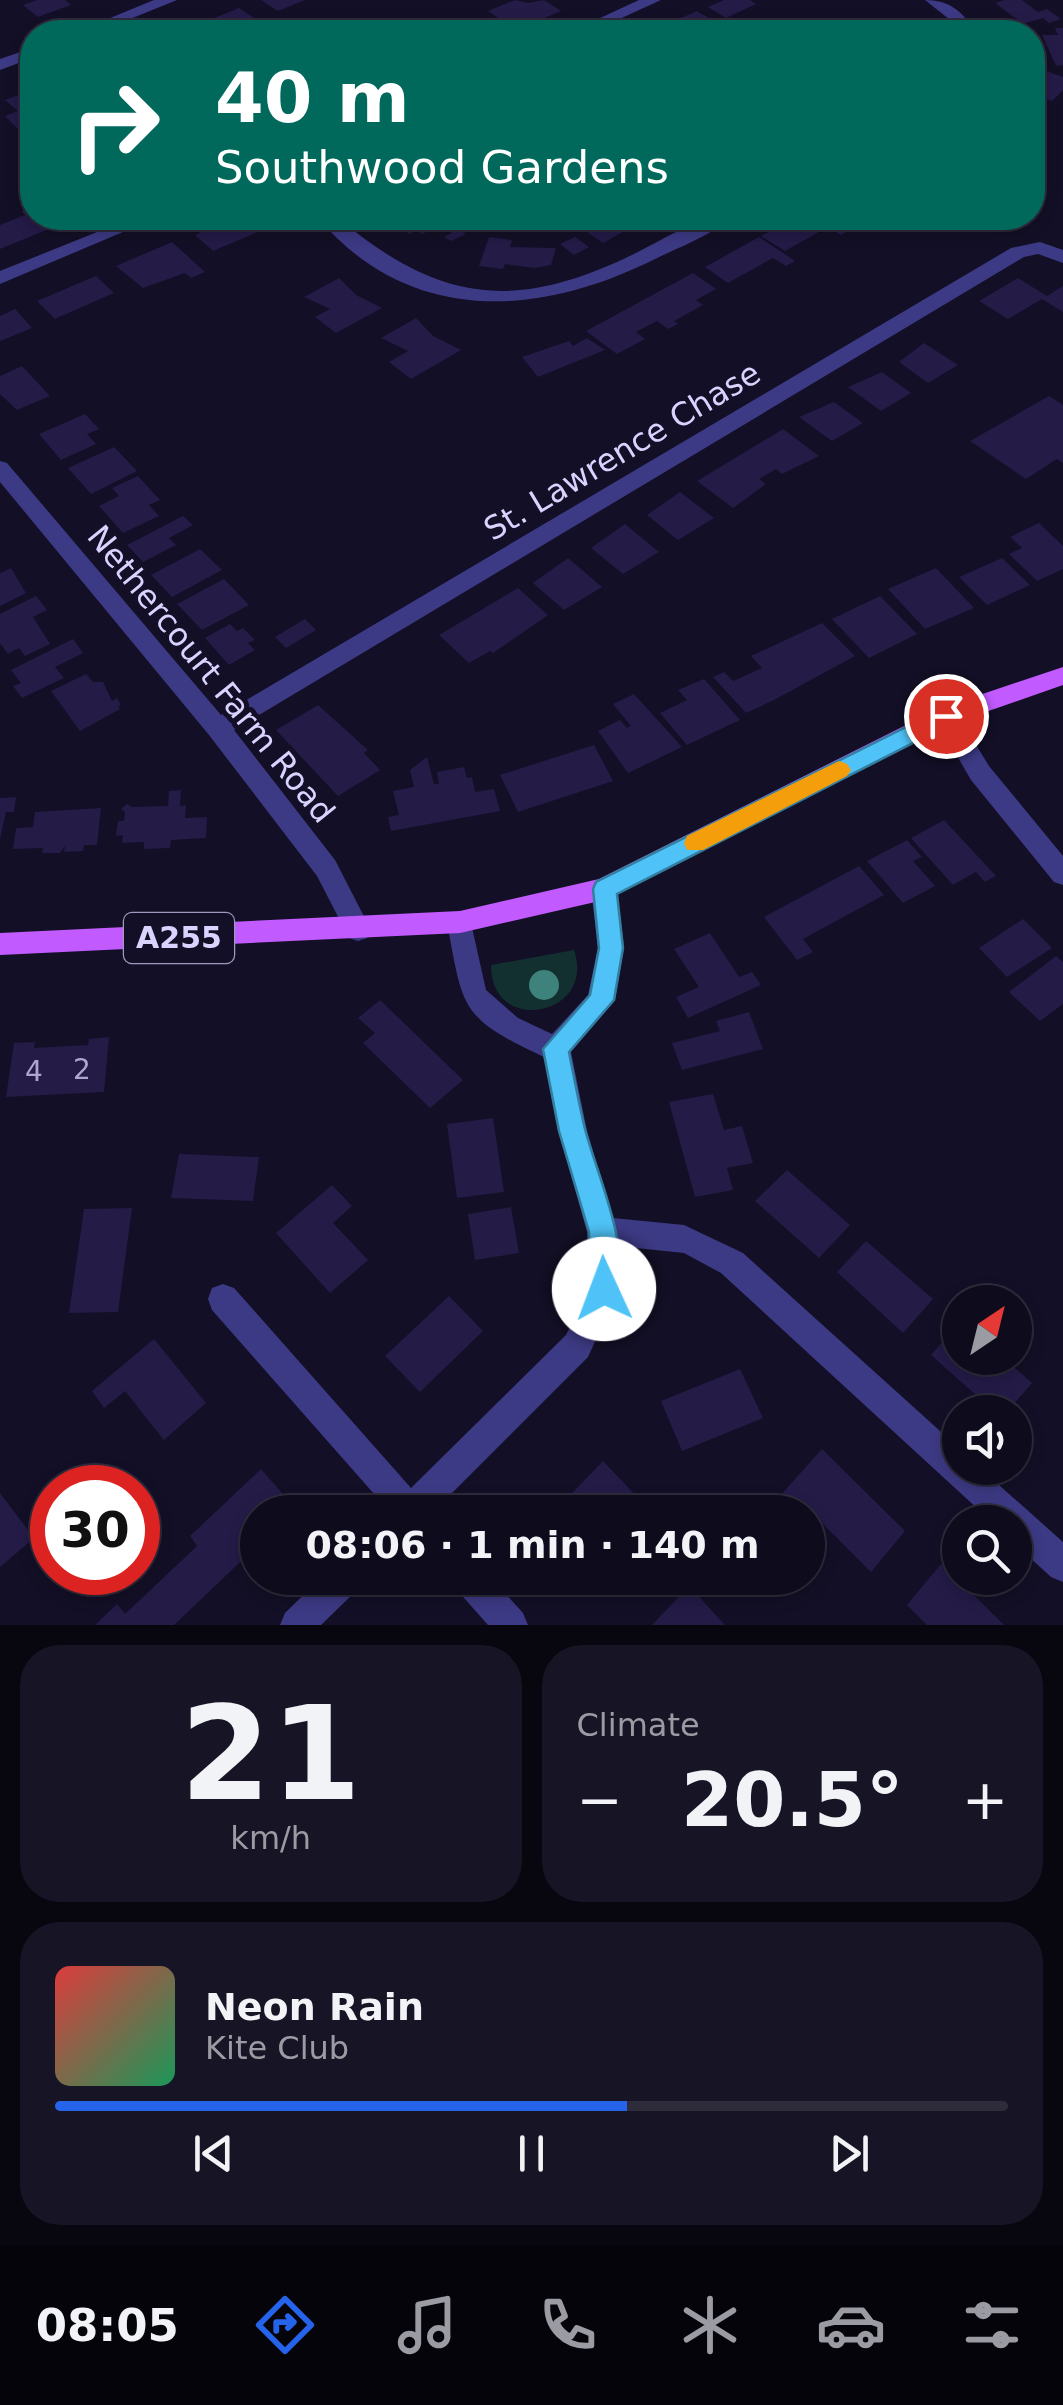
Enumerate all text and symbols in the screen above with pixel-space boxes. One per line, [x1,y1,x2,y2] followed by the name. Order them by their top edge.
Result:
[215,57,410,139] text: 40 m
[50,60,180,190] icon: right
[215,141,669,194] text: Southwood Gardens
[477,354,767,548] street label: St. Lawrence Chase
[79,518,343,830] street label: Nethercourt Farm Road
[904,674,989,759] pin
[919,689,974,744] icon: arrive
[124,913,234,963] road number: A255
[73,1053,91,1086] house number: 2
[25,1055,43,1088] house number: 4
[552,1237,656,1341] position arrow
[942,1285,1032,1375] north arrow
[942,1285,1032,1595] map controls
[942,1395,1032,1485] button: sound
[30,1465,160,1595] speed limit sign: 30
[942,1505,1032,1595] button: search
[305,1523,760,1567] text: 08:06 · 1 min · 140 m
[180,1678,361,1830] text: 21
[577,1706,700,1744] text: Climate
[681,1756,904,1844] text: 20.5°
[577,1768,623,1832] text: −
[962,1768,1008,1832] text: +
[230,1819,311,1857] text: km/h
[205,1985,424,2029] text: Neon Rain
[205,2029,349,2067] text: Kite Club
[186,2126,241,2181] icon: previous
[504,2126,559,2181] icon: pause
[822,2126,877,2181] icon: next
[250,2290,320,2360] icon: directions
[392,2290,462,2360] icon: music
[533,2290,603,2360] icon: phone
[675,2290,745,2360] icon: climate
[816,2290,886,2360] icon: car
[957,2290,1027,2360] icon: filters
[36,2299,179,2352] text: 08:05

